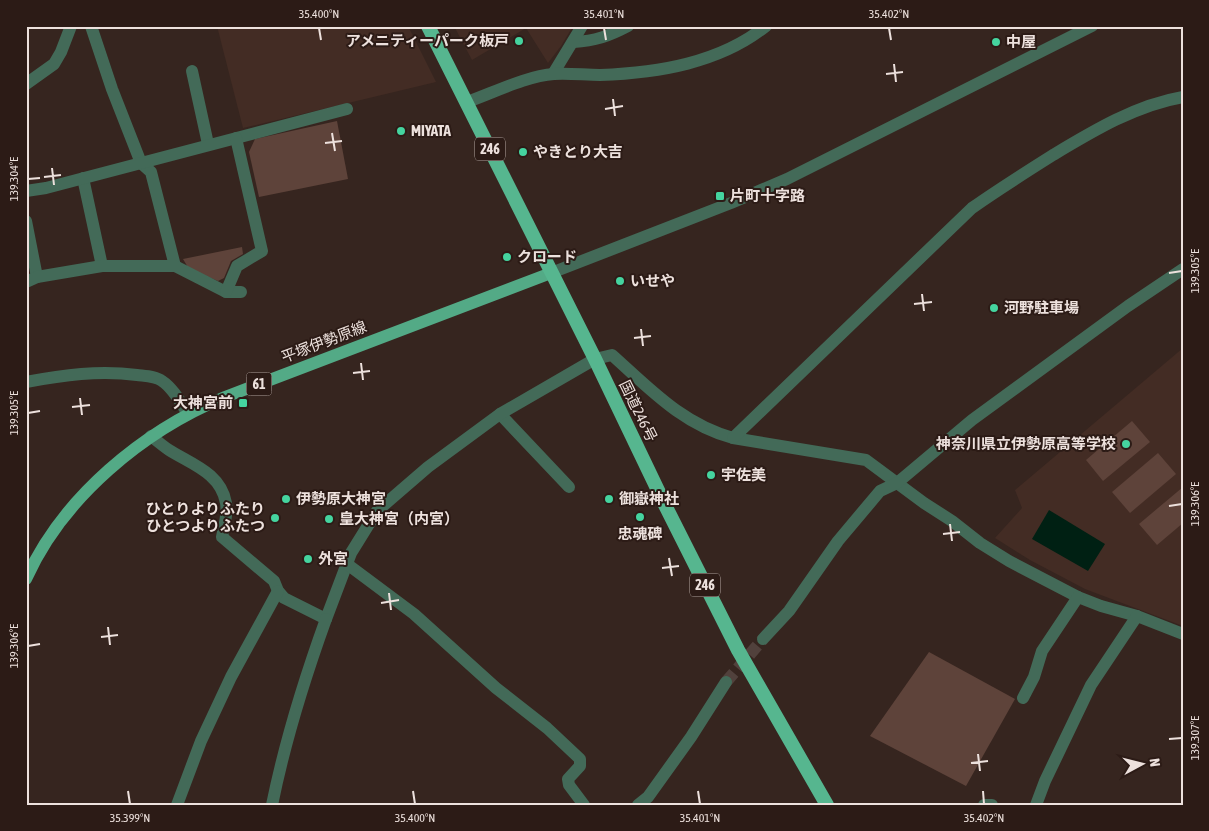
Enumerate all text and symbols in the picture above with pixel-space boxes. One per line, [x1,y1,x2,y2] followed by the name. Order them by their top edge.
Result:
[299,7,339,21] text: 35.400°N
[584,7,624,21] text: 35.401°N
[869,7,909,21] text: 35.402°N
[346,32,509,49] place label: アメニティーパーク板戸
[1006,33,1036,50] place label: 中屋
[513,35,525,47] marker: アメニティーパーク板戸
[990,36,1002,48] marker: 中屋
[411,122,452,139] place label: MIYATA
[395,125,407,137] marker: MIYATA
[475,138,505,160] road number: 246
[533,143,623,160] place label: やきとり大吉
[517,146,529,158] marker: やきとり大吉
[7,157,21,201] text: 139.304°E
[730,187,805,204] place label: 片町十字路
[714,190,726,202] marker: 片町十字路
[517,248,577,265] place label: クロード
[1188,249,1202,293] text: 139.305°E
[501,251,513,263] marker: クロード
[630,272,675,289] place label: いせや
[614,275,626,287] marker: いせや
[1004,299,1079,316] place label: 河野駐車場
[988,302,1000,314] marker: 河野駐車場
[279,317,369,366] street label: 平塚伊勢原線
[246,372,272,396] road number: 61
[616,377,661,444] street label: 国道246号
[7,391,21,435] text: 139.305°E
[173,394,233,411] place label: 大神宮前
[237,397,249,409] marker: 大神宮前
[935,435,1116,452] place label: 神奈川県立伊勢原高等学校
[1120,438,1132,450] marker: 神奈川県立伊勢原高等学校
[721,466,766,483] place label: 宇佐美
[705,469,717,481] marker: 宇佐美
[1188,482,1202,526] text: 139.306°E
[296,490,386,507] place label: 伊勢原大神宮
[619,490,679,507] place label: 御嶽神社
[280,493,292,505] marker: 伊勢原大神宮
[603,493,615,505] marker: 御嶽神社
[146,500,265,534] place label: ひとりよりふたり ひとつよりふたつ
[339,510,459,527] place label: 皇大神宮（内宮）
[634,511,646,523] marker: 忠魂碑
[269,512,281,524] marker: ひとりよりふたり ひとつよりふたつ
[323,513,335,525] marker: 皇大神宮（内宮）
[617,525,663,542] place label: 忠魂碑
[318,550,348,567] place label: 外宮
[302,553,314,565] marker: 外宮
[690,574,720,596] road number: 246
[7,624,21,668] text: 139.306°E
[1188,716,1202,760] text: 139.307°E
[1116,738,1166,788] north arrow
[1146,757,1163,767] text: N
[110,811,150,825] text: 35.399°N
[395,811,435,825] text: 35.400°N
[680,811,720,825] text: 35.401°N
[964,811,1004,825] text: 35.402°N

